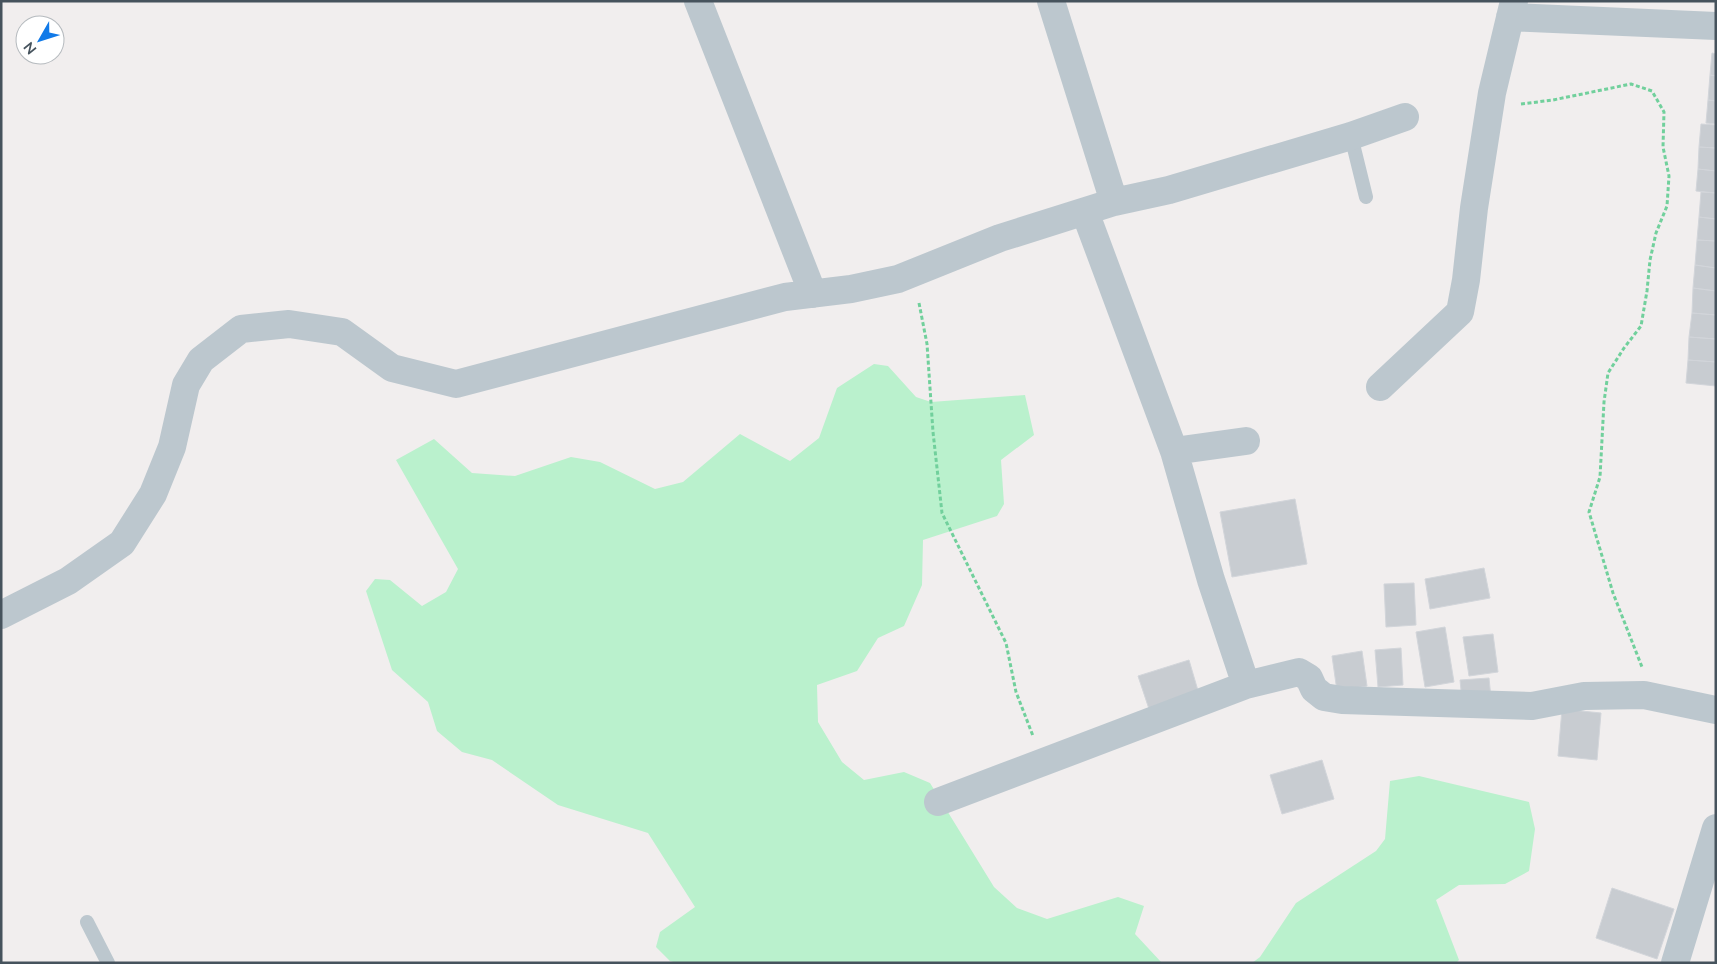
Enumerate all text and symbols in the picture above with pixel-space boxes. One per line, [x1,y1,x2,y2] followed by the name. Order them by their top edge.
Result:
[15,15,65,65] north arrow
[20,39,40,58] text: N

